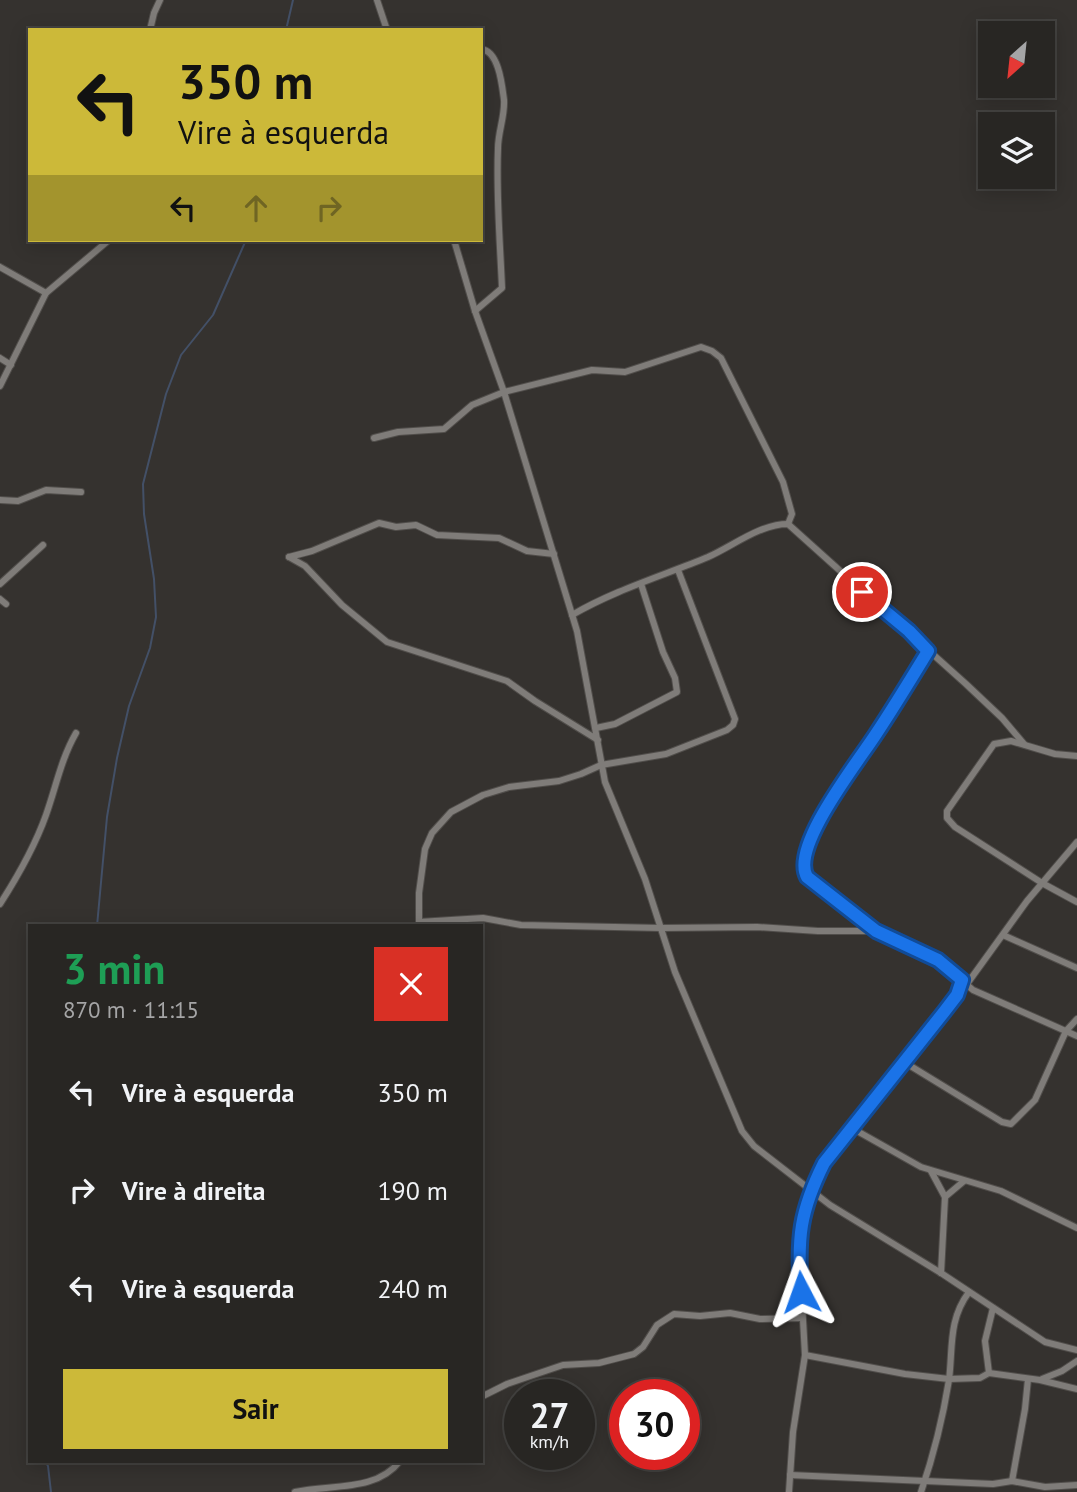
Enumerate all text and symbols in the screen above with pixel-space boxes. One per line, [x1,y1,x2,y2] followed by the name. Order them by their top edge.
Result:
[978,21,1055,98] north arrow
[978,21,1055,189] map controls
[178,49,313,113] text: 350 m
[63,56,154,147] icon: left
[178,111,389,153] text: Vire à esquerda
[978,112,1055,189] button: layers
[164,189,202,227] icon: left
[237,189,275,227] icon: ahead
[310,189,348,227] icon: right
[832,562,892,622] pin
[843,573,881,611] icon: arrive
[63,941,165,996] text: 3 min
[374,947,448,1021] button: close
[63,995,199,1024] text: 870 m · 11:15
[63,1073,101,1111] icon: left
[122,1076,294,1109] text: Vire à esquerda
[377,1076,448,1109] text: 350 m
[63,1171,101,1209] icon: right
[122,1174,265,1207] text: Vire à direita
[377,1174,448,1207] text: 190 m
[764,1255,838,1329] position arrow
[63,1269,101,1307] icon: left
[122,1272,294,1305] text: Vire à esquerda
[377,1272,448,1305] text: 240 m
[63,1369,448,1449] button: Sair
[609,1379,700,1470] speed limit sign: 30
[530,1392,569,1438] text: 27
[530,1430,569,1453] text: km/h

